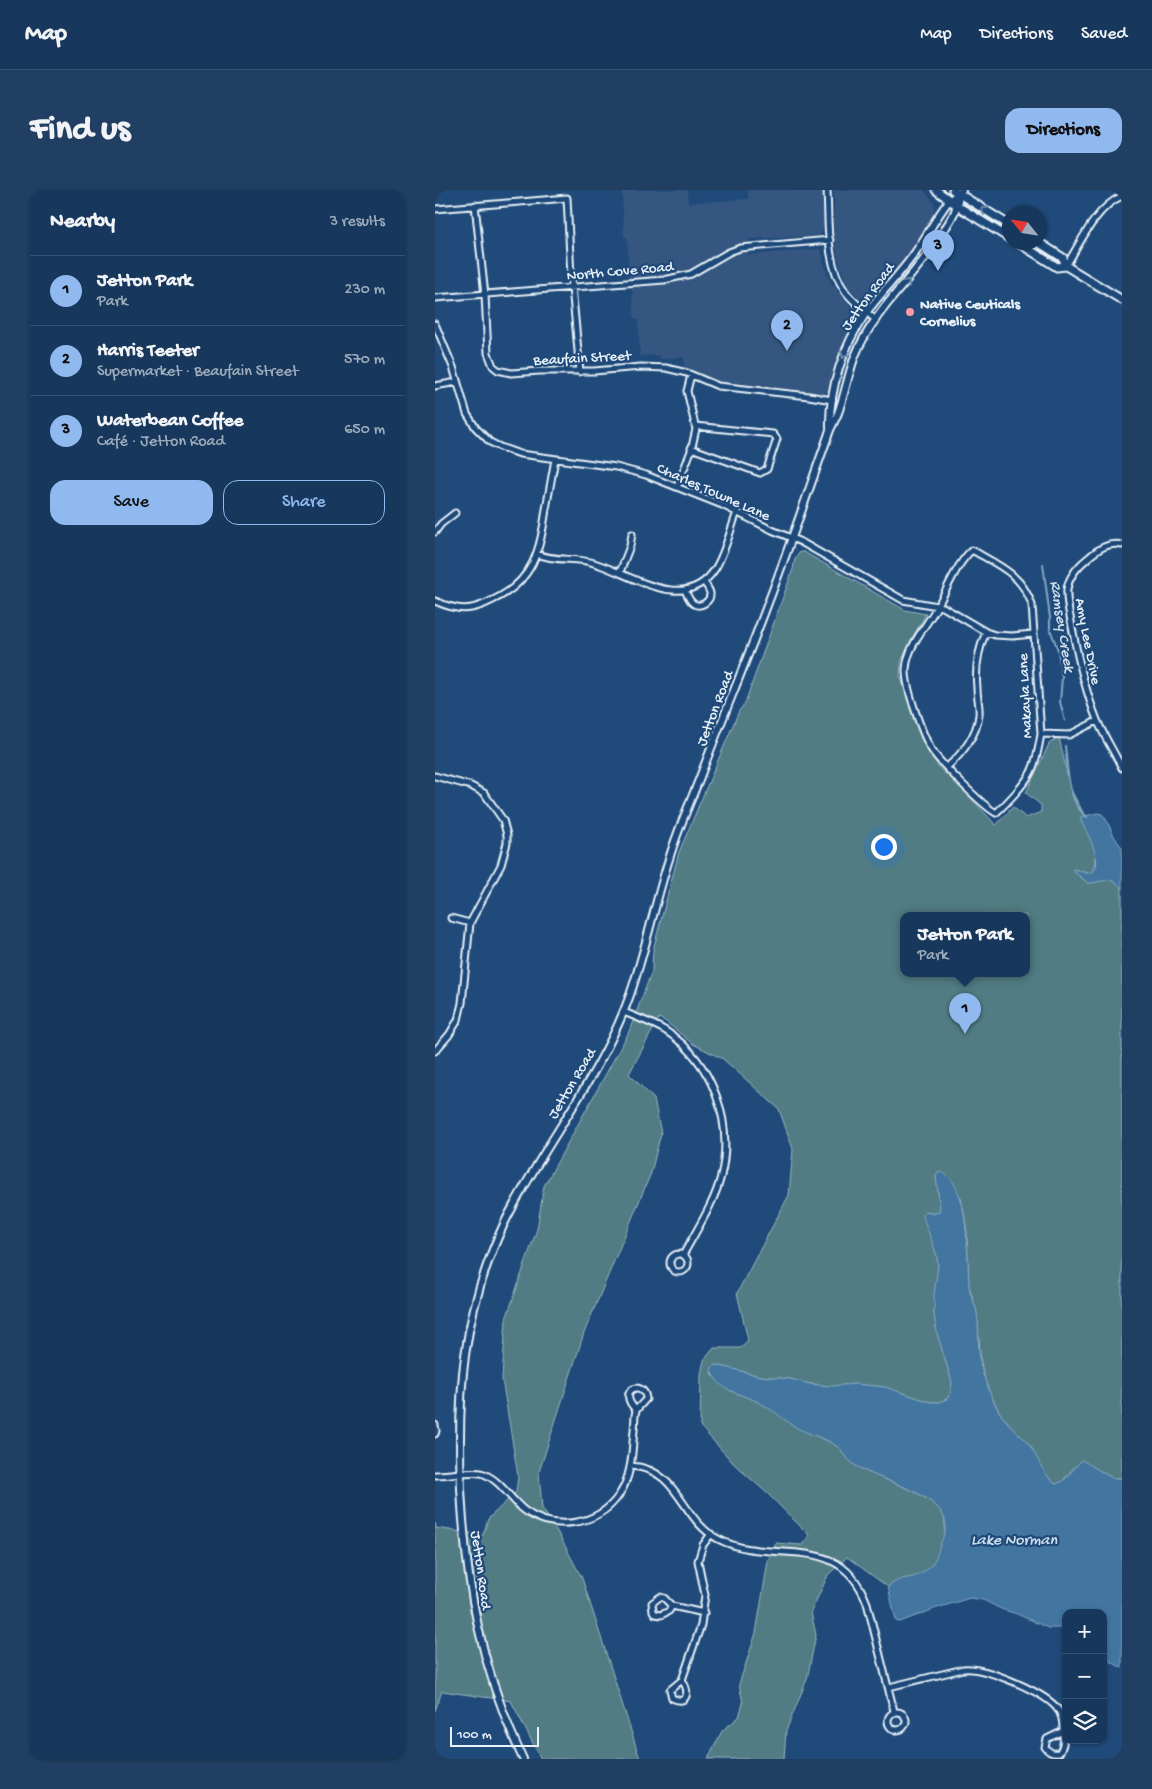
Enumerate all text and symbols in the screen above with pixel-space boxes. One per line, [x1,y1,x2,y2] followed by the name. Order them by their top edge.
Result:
[25,20,67,49] text: Map
[920,24,952,45] text: Map
[980,24,1053,45] text: Directions
[1081,24,1127,45] text: Saved
[1005,108,1122,153] button: Directions
[30,110,130,151] text: Find us
[1002,205,1047,250] north arrow
[981,206,990,216] one-way arrow
[50,210,115,235] text: Nearby
[330,213,385,232] text: 3 results
[922,230,954,271] pin: 3
[566,258,676,286] street label: North Cove Road
[838,259,900,334] street label: Jetton Road
[97,270,192,293] text: Jetton Park
[901,279,910,288] one-way arrow
[63,281,69,300] text: 1
[345,281,385,300] text: 230 m
[97,293,128,312] text: Park
[919,296,1021,331] place label: Native Ceuticals Cornelius
[904,306,916,318] marker: Native Ceuticals Cornelius
[771,310,803,351] pin: 2
[97,340,199,363] text: Harris Teeter
[532,347,633,371] street label: Beaufain Street
[62,351,70,370] text: 2
[344,351,385,370] text: 570 m
[840,351,850,359] one-way arrow
[97,363,298,382] text: Supermarket · Beaufain Street
[97,410,243,433] text: Waterbean Coffee
[62,421,70,440] text: 3
[344,421,385,440] text: 650 m
[97,433,225,452] text: Café · Jetton Road
[654,460,773,526] street label: Charles Towne Lane
[50,480,213,525] button: Save
[223,480,385,525] button: Share
[1044,579,1077,676] water label: Ramsey Creek
[1070,597,1104,686] street label: Amy Lee Drive
[1015,653,1037,739] street label: Makayla Lane
[693,667,739,749] street label: Jetton Road
[871,834,897,860] your location
[900,912,1030,977] popup
[918,924,1013,947] text: Jetton Park
[918,947,948,966] text: Park
[949,993,981,1034] pin: 1
[545,1044,601,1123] street label: Jetton Road
[466,1530,495,1612] street label: Jetton Road
[971,1532,1057,1551] water label: Lake Norman
[1062,1609,1107,1744] map controls
[1062,1609,1107,1654] button: +
[1062,1654,1107,1699] button: −
[1062,1699,1107,1744] button: layers
[450,1724,539,1747] scale bar
[457,1727,492,1744] text: 100 m

